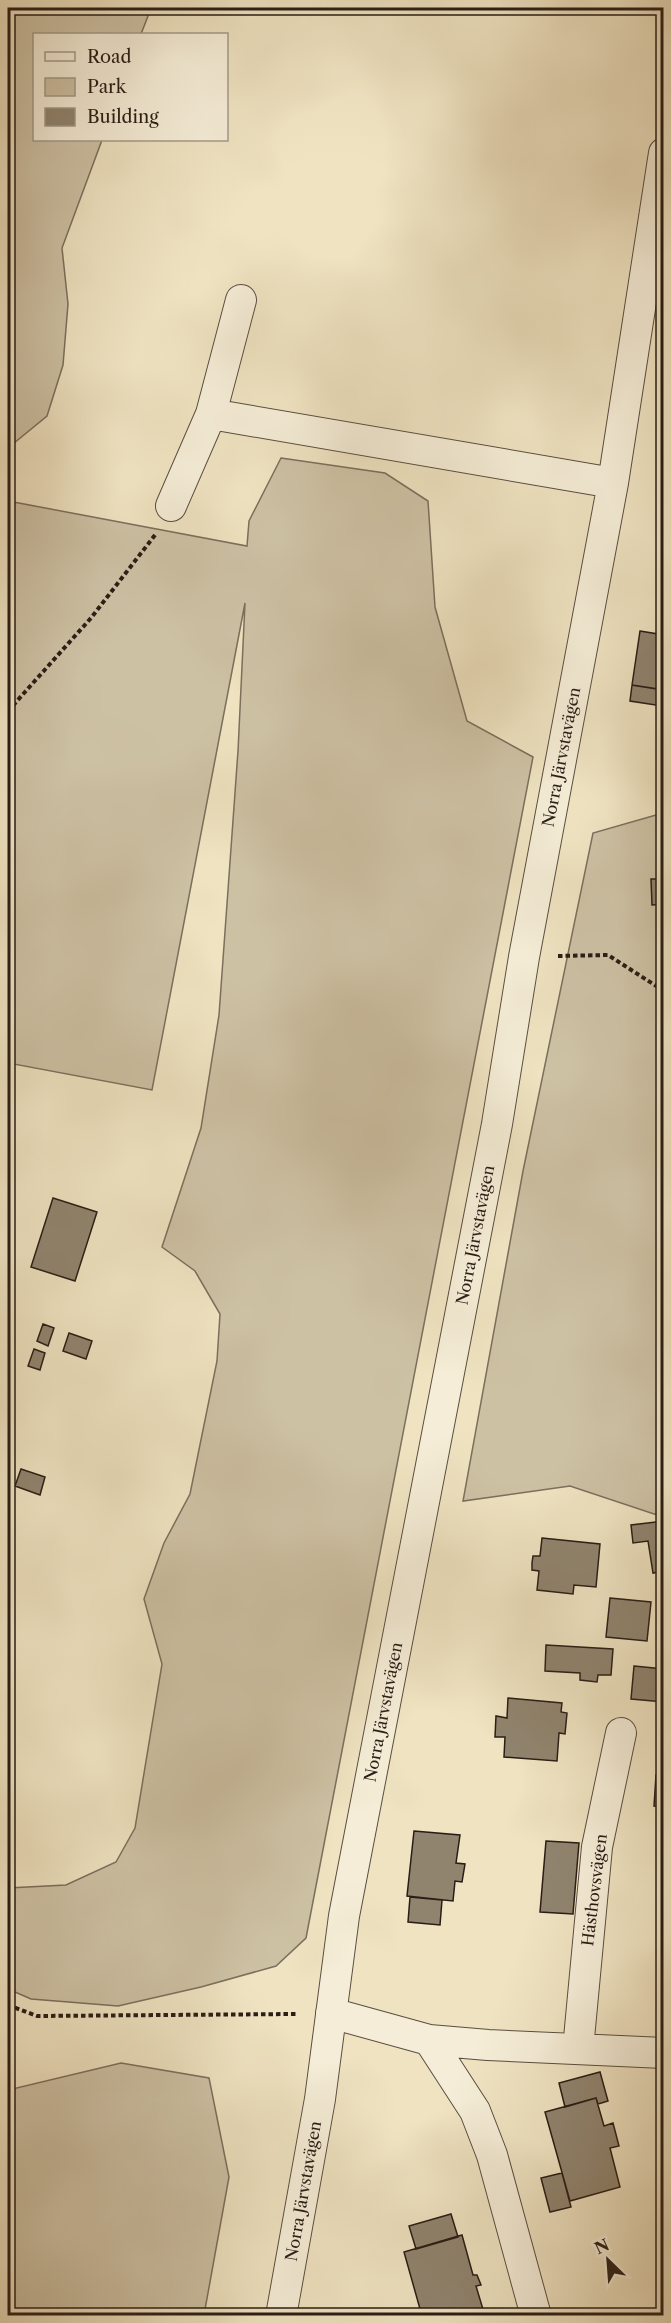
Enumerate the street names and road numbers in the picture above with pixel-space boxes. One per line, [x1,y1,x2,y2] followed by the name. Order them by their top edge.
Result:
[538,685,584,829] street label: Norra Järvstavägen
[452,1163,498,1307] street label: Norra Järvstavägen
[360,1640,406,1784] street label: Norra Järvstavägen
[577,1833,611,1947] street label: Hästhovsvägen
[281,2119,325,2263] street label: Norra Järvstavägen

